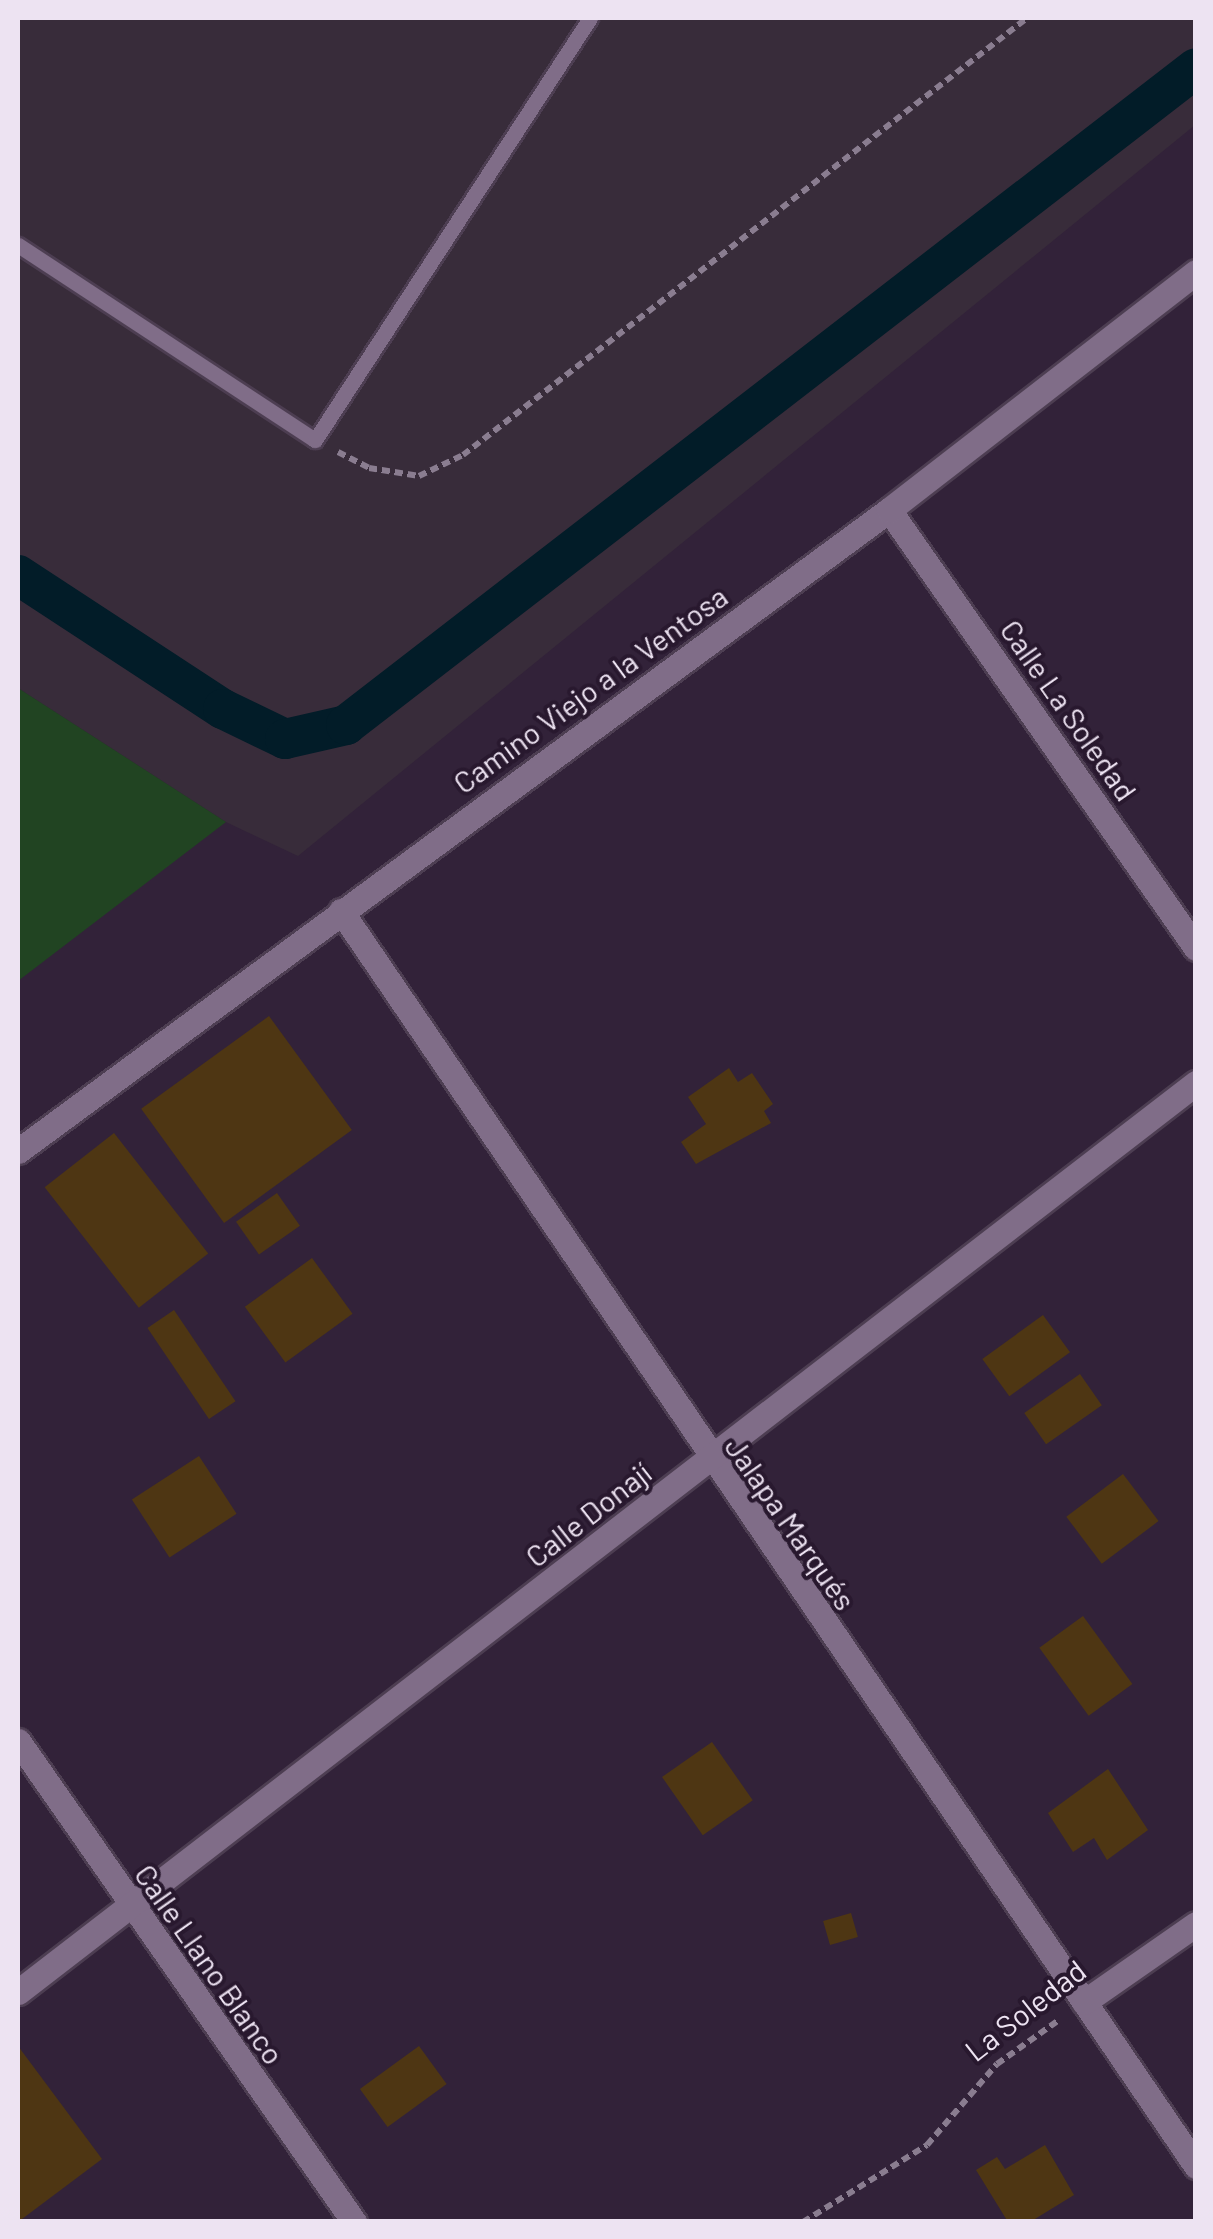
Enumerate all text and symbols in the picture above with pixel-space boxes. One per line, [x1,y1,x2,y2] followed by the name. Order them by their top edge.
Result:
[446,578,734,800] street label: Camino Viejo a la Ventosa
[993,613,1145,807] street label: Calle La Soledad
[718,1430,864,1616] street label: Jalapa Marqués
[518,1454,658,1574] street label: Calle Donají
[128,1857,292,2071] street label: Calle Llano Blanco
[957,1952,1093,2068] street label: La Soledad

